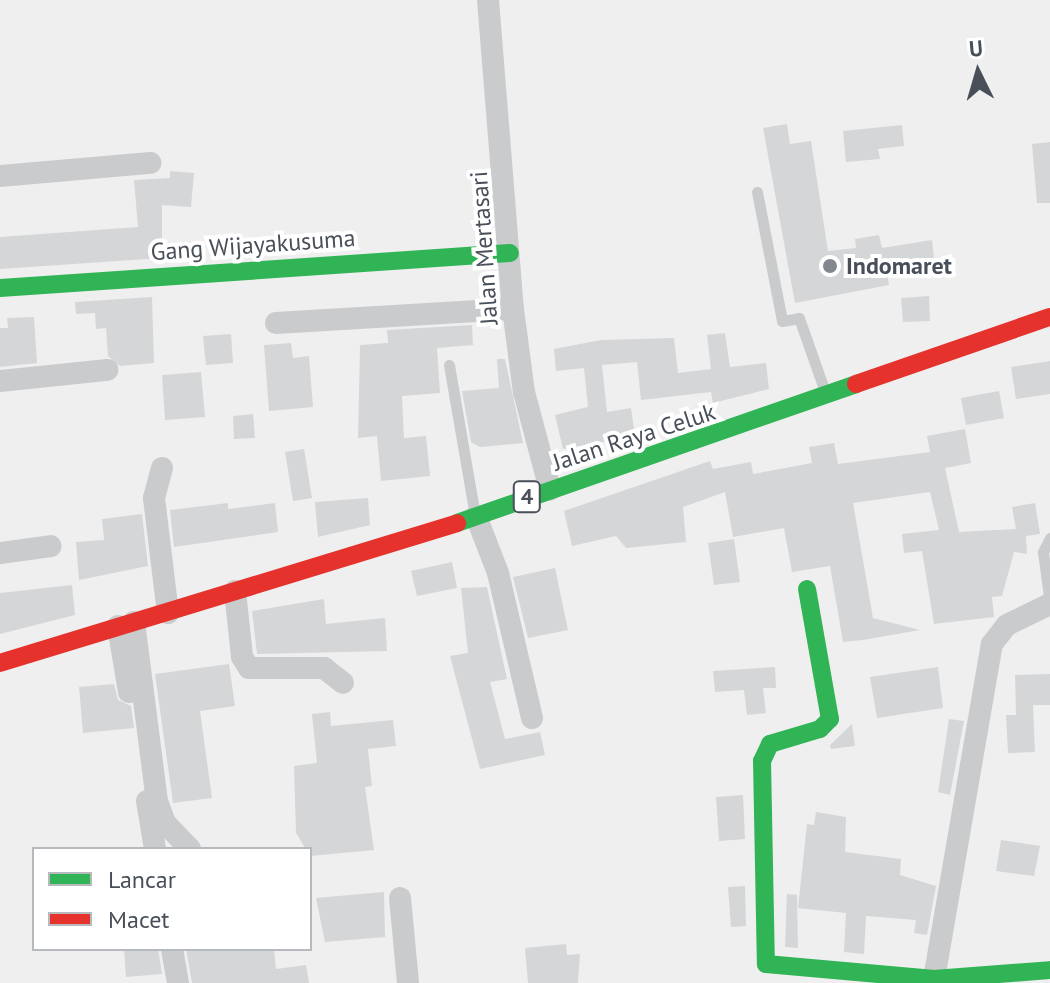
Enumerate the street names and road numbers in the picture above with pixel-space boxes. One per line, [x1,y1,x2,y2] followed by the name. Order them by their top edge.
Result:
[464,170,504,326] street label: Jalan Mertasari
[149,223,357,267] street label: Gang Wijayakusuma
[549,397,719,477] street label: Jalan Raya Celuk
[511,479,543,515] road number: 4

